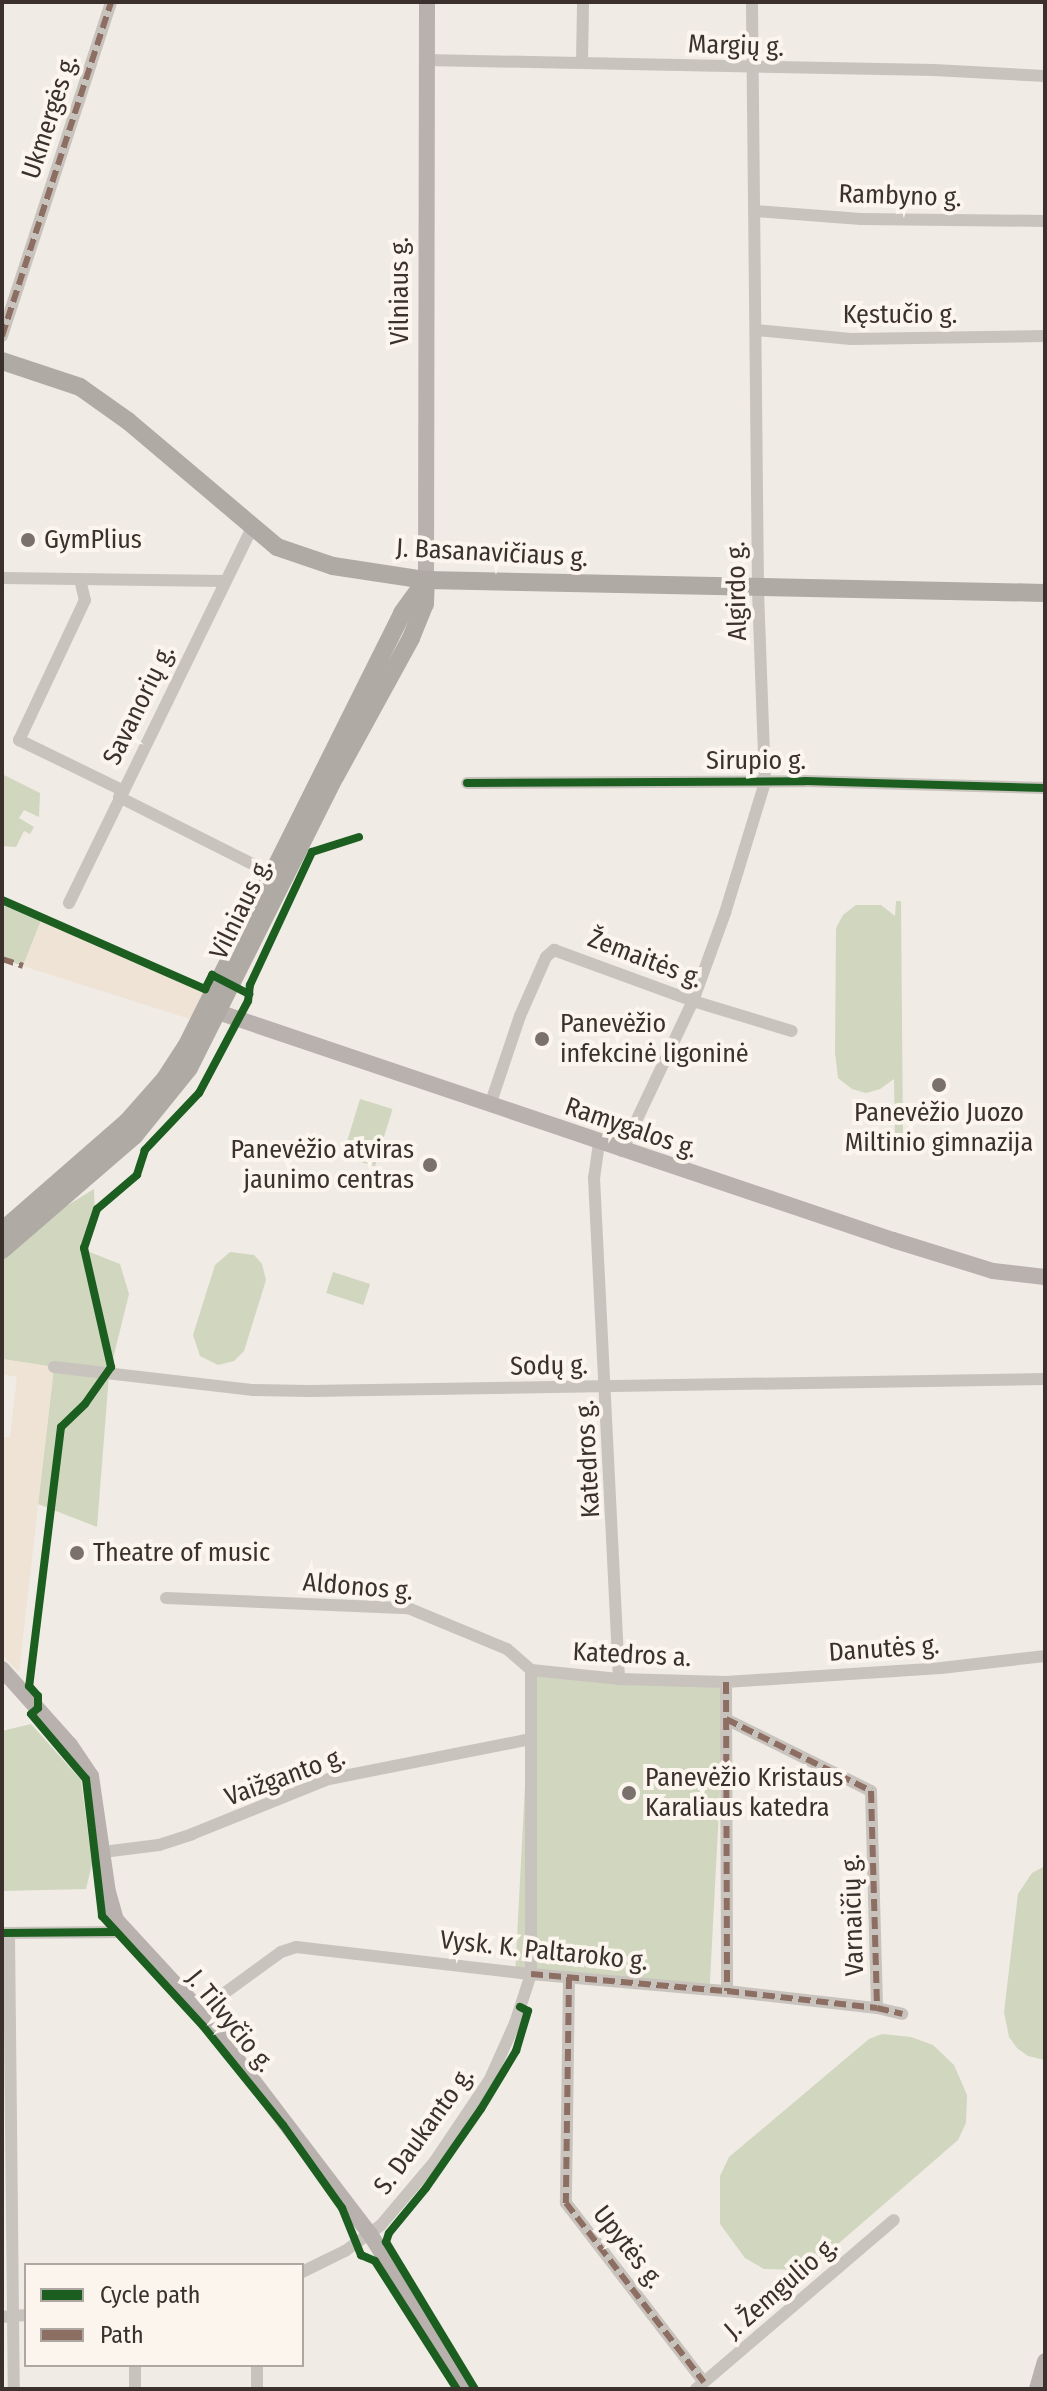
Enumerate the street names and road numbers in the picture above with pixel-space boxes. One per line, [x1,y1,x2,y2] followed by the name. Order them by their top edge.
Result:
[687,29,785,63] street label: Margių g.
[15,51,85,183] street label: Ukmergės g.
[838,178,962,214] street label: Rambyno g.
[384,237,416,345] street label: Vilniaus g.
[843,299,957,331] street label: Kęstučio g.
[395,532,589,574] street label: J. Basanavičiaus g.
[721,541,753,641] street label: Algirdo g.
[97,640,181,770] street label: Savanorių g.
[706,745,806,777] street label: Sirupio g.
[203,854,279,964] street label: Vilniaus g.
[584,923,706,995] street label: Žemaitės g.
[561,1091,701,1165] street label: Ramygalos g.
[510,1350,588,1382] street label: Sodų g.
[569,1399,607,1519] street label: Katedros g.
[302,1567,414,1607] street label: Aldonos g.
[828,1630,940,1668] street label: Danutės g.
[572,1636,692,1674] street label: Katedros a.
[221,1741,349,1813] street label: Vaižganto g.
[835,1853,871,1977] street label: Varnaičių g.
[439,1925,649,1977] street label: Vysk. K. Paltaroko g.
[179,1964,281,2078] street label: J. Tilvyčio g.
[367,2061,481,2201] street label: S. Daukanto g.
[586,2199,670,2295] street label: Upytės g.
[718,2230,844,2346] street label: J. Žemgulio g.

